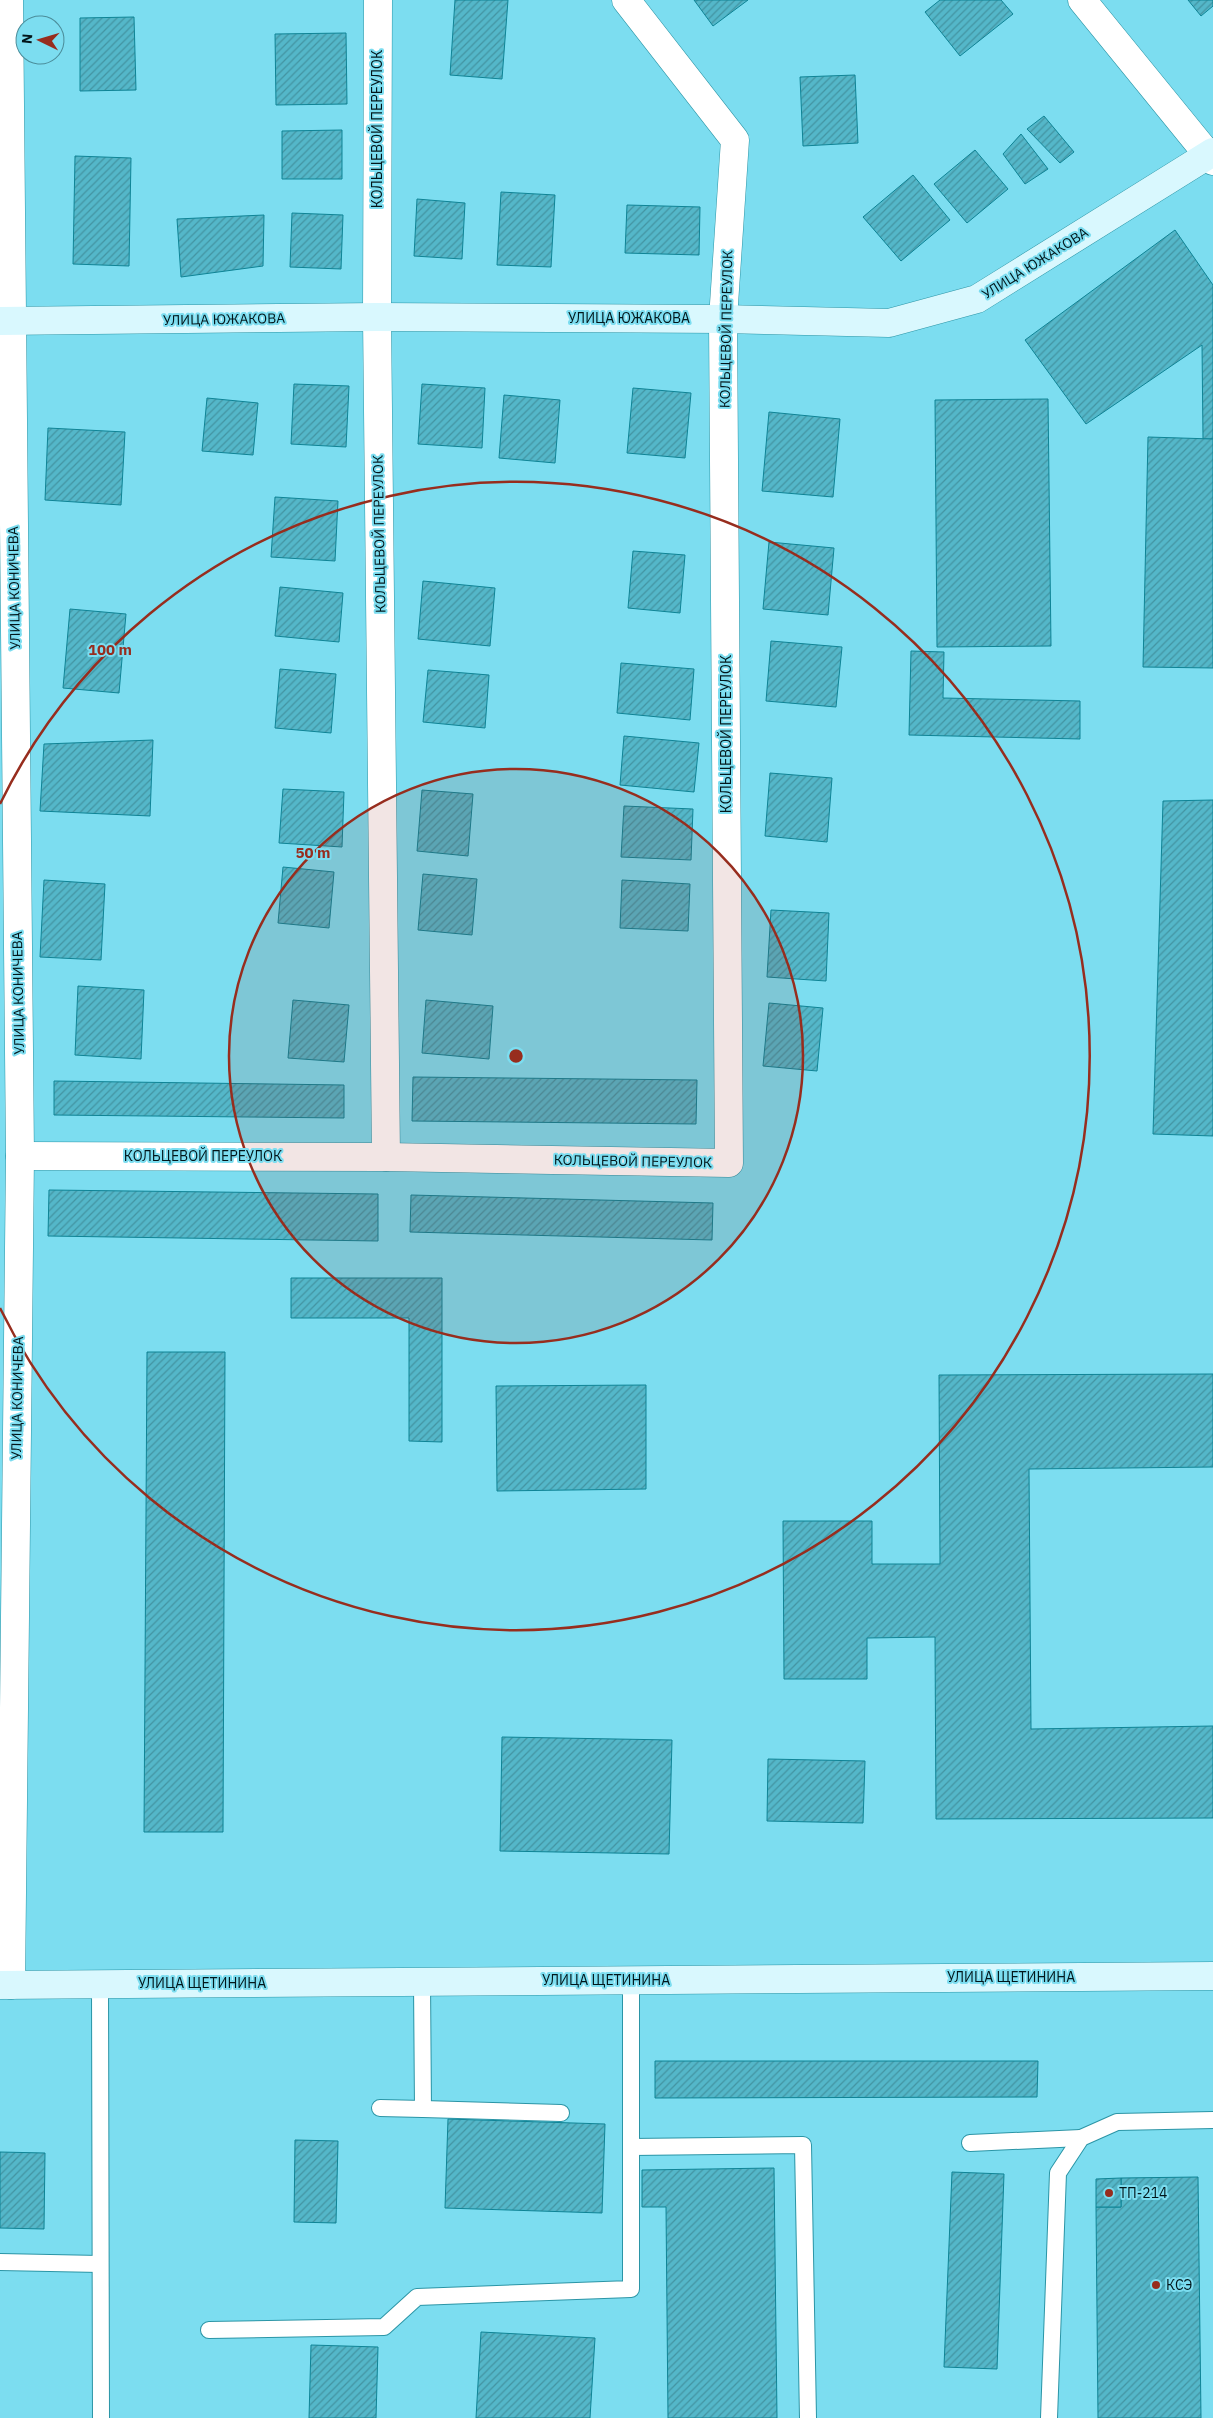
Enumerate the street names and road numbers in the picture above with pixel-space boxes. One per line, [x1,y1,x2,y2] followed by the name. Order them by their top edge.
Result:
[367,50,386,208] street label: КОЛЬЦЕВОЙ ПЕРЕУЛОК
[978,223,1092,303] street label: УЛИЦА ЮЖАКОВА
[715,250,736,408] street label: КОЛЬЦЕВОЙ ПЕРЕУЛОК
[163,309,285,329] street label: УЛИЦА ЮЖАКОВА
[568,309,690,327] street label: УЛИЦА ЮЖАКОВА
[368,455,389,613] street label: КОЛЬЦЕВОЙ ПЕРЕУЛОК
[4,526,24,650] street label: УЛИЦА КОНИЧЕВА
[716,655,735,813] street label: КОЛЬЦЕВОЙ ПЕРЕУЛОК
[8,931,28,1055] street label: УЛИЦА КОНИЧЕВА
[124,1146,282,1165] street label: КОЛЬЦЕВОЙ ПЕРЕУЛОК
[554,1150,712,1171] street label: КОЛЬЦЕВОЙ ПЕРЕУЛОК
[7,1336,27,1460] street label: УЛИЦА КОНИЧЕВА
[947,1968,1075,1986] street label: УЛИЦА ЩЕТИНИНА
[542,1971,670,1989] street label: УЛИЦА ЩЕТИНИНА
[138,1974,266,1992] street label: УЛИЦА ЩЕТИНИНА

